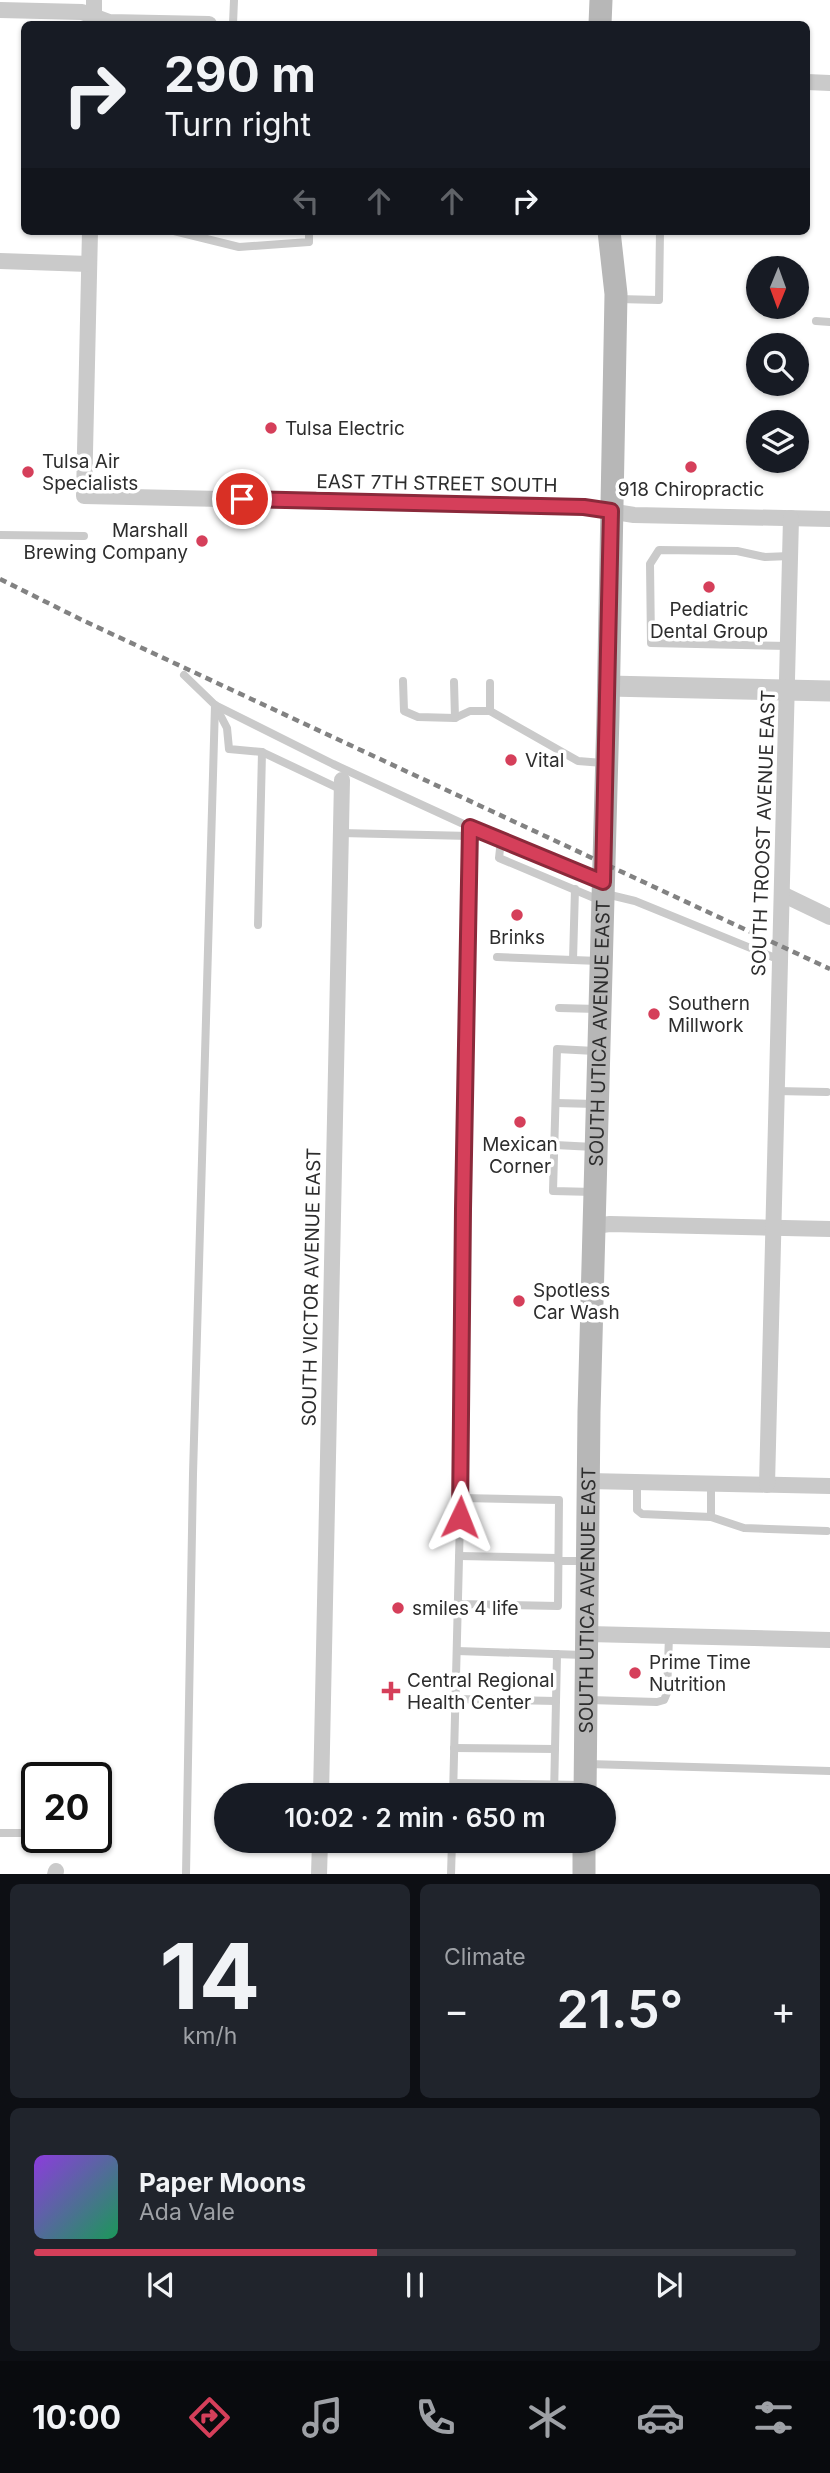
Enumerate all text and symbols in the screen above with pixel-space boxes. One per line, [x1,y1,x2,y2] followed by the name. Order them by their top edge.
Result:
[164,45,316,104] text: 290 m
[49,49,140,140] icon: right
[164,105,311,144] text: Turn right
[287,182,325,220] icon: left
[360,182,398,220] icon: ahead
[433,182,471,220] icon: ahead
[506,182,544,220] icon: right
[746,256,808,318] north arrow
[746,256,809,473] map controls
[746,333,809,396] button: search
[746,410,809,473] button: layers
[285,417,405,440] place label: Tulsa Electric
[263,420,279,436] marker: Tulsa Electric
[42,450,138,495] place label: Tulsa Air Specialists
[683,459,699,475] marker: 918 Chiropractic
[20,464,36,480] marker: Tulsa Air Specialists
[212,469,272,529] pin
[316,470,558,497] street label: EAST 7TH STREET SOUTH
[618,478,764,501] place label: 918 Chiropractic
[223,480,261,518] icon: arrive
[24,519,188,564] place label: Marshall Brewing Company
[194,533,210,549] marker: Marshall Brewing Company
[701,579,717,595] marker: Pediatric Dental Group
[650,598,768,643] place label: Pediatric Dental Group
[747,689,780,977] street label: SOUTH TROOST AVENUE EAST
[525,749,564,772] place label: Vital
[503,752,519,768] marker: Vital
[585,900,615,1167] street label: SOUTH UTICA AVENUE EAST
[509,907,525,923] marker: Brinks
[489,926,545,949] place label: Brinks
[668,992,750,1037] place label: Southern Millwork
[646,1006,662,1022] marker: Southern Millwork
[512,1114,528,1130] marker: Mexican Corner
[482,1133,558,1178] place label: Mexican Corner
[298,1147,325,1427] street label: SOUTH VICTOR AVENUE EAST
[533,1279,620,1324] place label: Spotless Car Wash
[511,1293,527,1309] marker: Spotless Car Wash
[575,1467,600,1733] street label: SOUTH UTICA AVENUE EAST
[423,1480,497,1554] position arrow
[412,1597,519,1620] place label: smiles 4 life
[390,1600,406,1616] marker: smiles 4 life
[649,1651,751,1696] place label: Prime Time Nutrition
[627,1665,643,1681] marker: Prime Time Nutrition
[407,1669,554,1714] place label: Central Regional Health Center
[381,1681,401,1701] marker: Central Regional Health Center
[21,1762,112,1853] speed limit sign: 20
[284,1802,546,1833] text: 10:02 · 2 min · 650 m
[160,1921,260,2031] text: 14
[444,1943,526,1971] text: Climate
[557,1978,683,2041] text: 21.5°
[444,1987,469,2033] text: −
[771,1987,796,2033] text: +
[183,2022,237,2050] text: km/h
[139,2167,306,2198] text: Paper Moons
[139,2198,235,2226] text: Ada Vale
[142,2266,180,2304] icon: previous
[396,2266,434,2304] icon: pause
[650,2266,688,2304] icon: next
[185,2393,234,2442] icon: directions
[298,2393,347,2442] icon: music
[411,2393,460,2442] icon: phone
[523,2393,572,2442] icon: climate
[636,2393,685,2442] icon: car
[749,2393,798,2442] icon: filters
[32,2398,121,2437] text: 10:00

